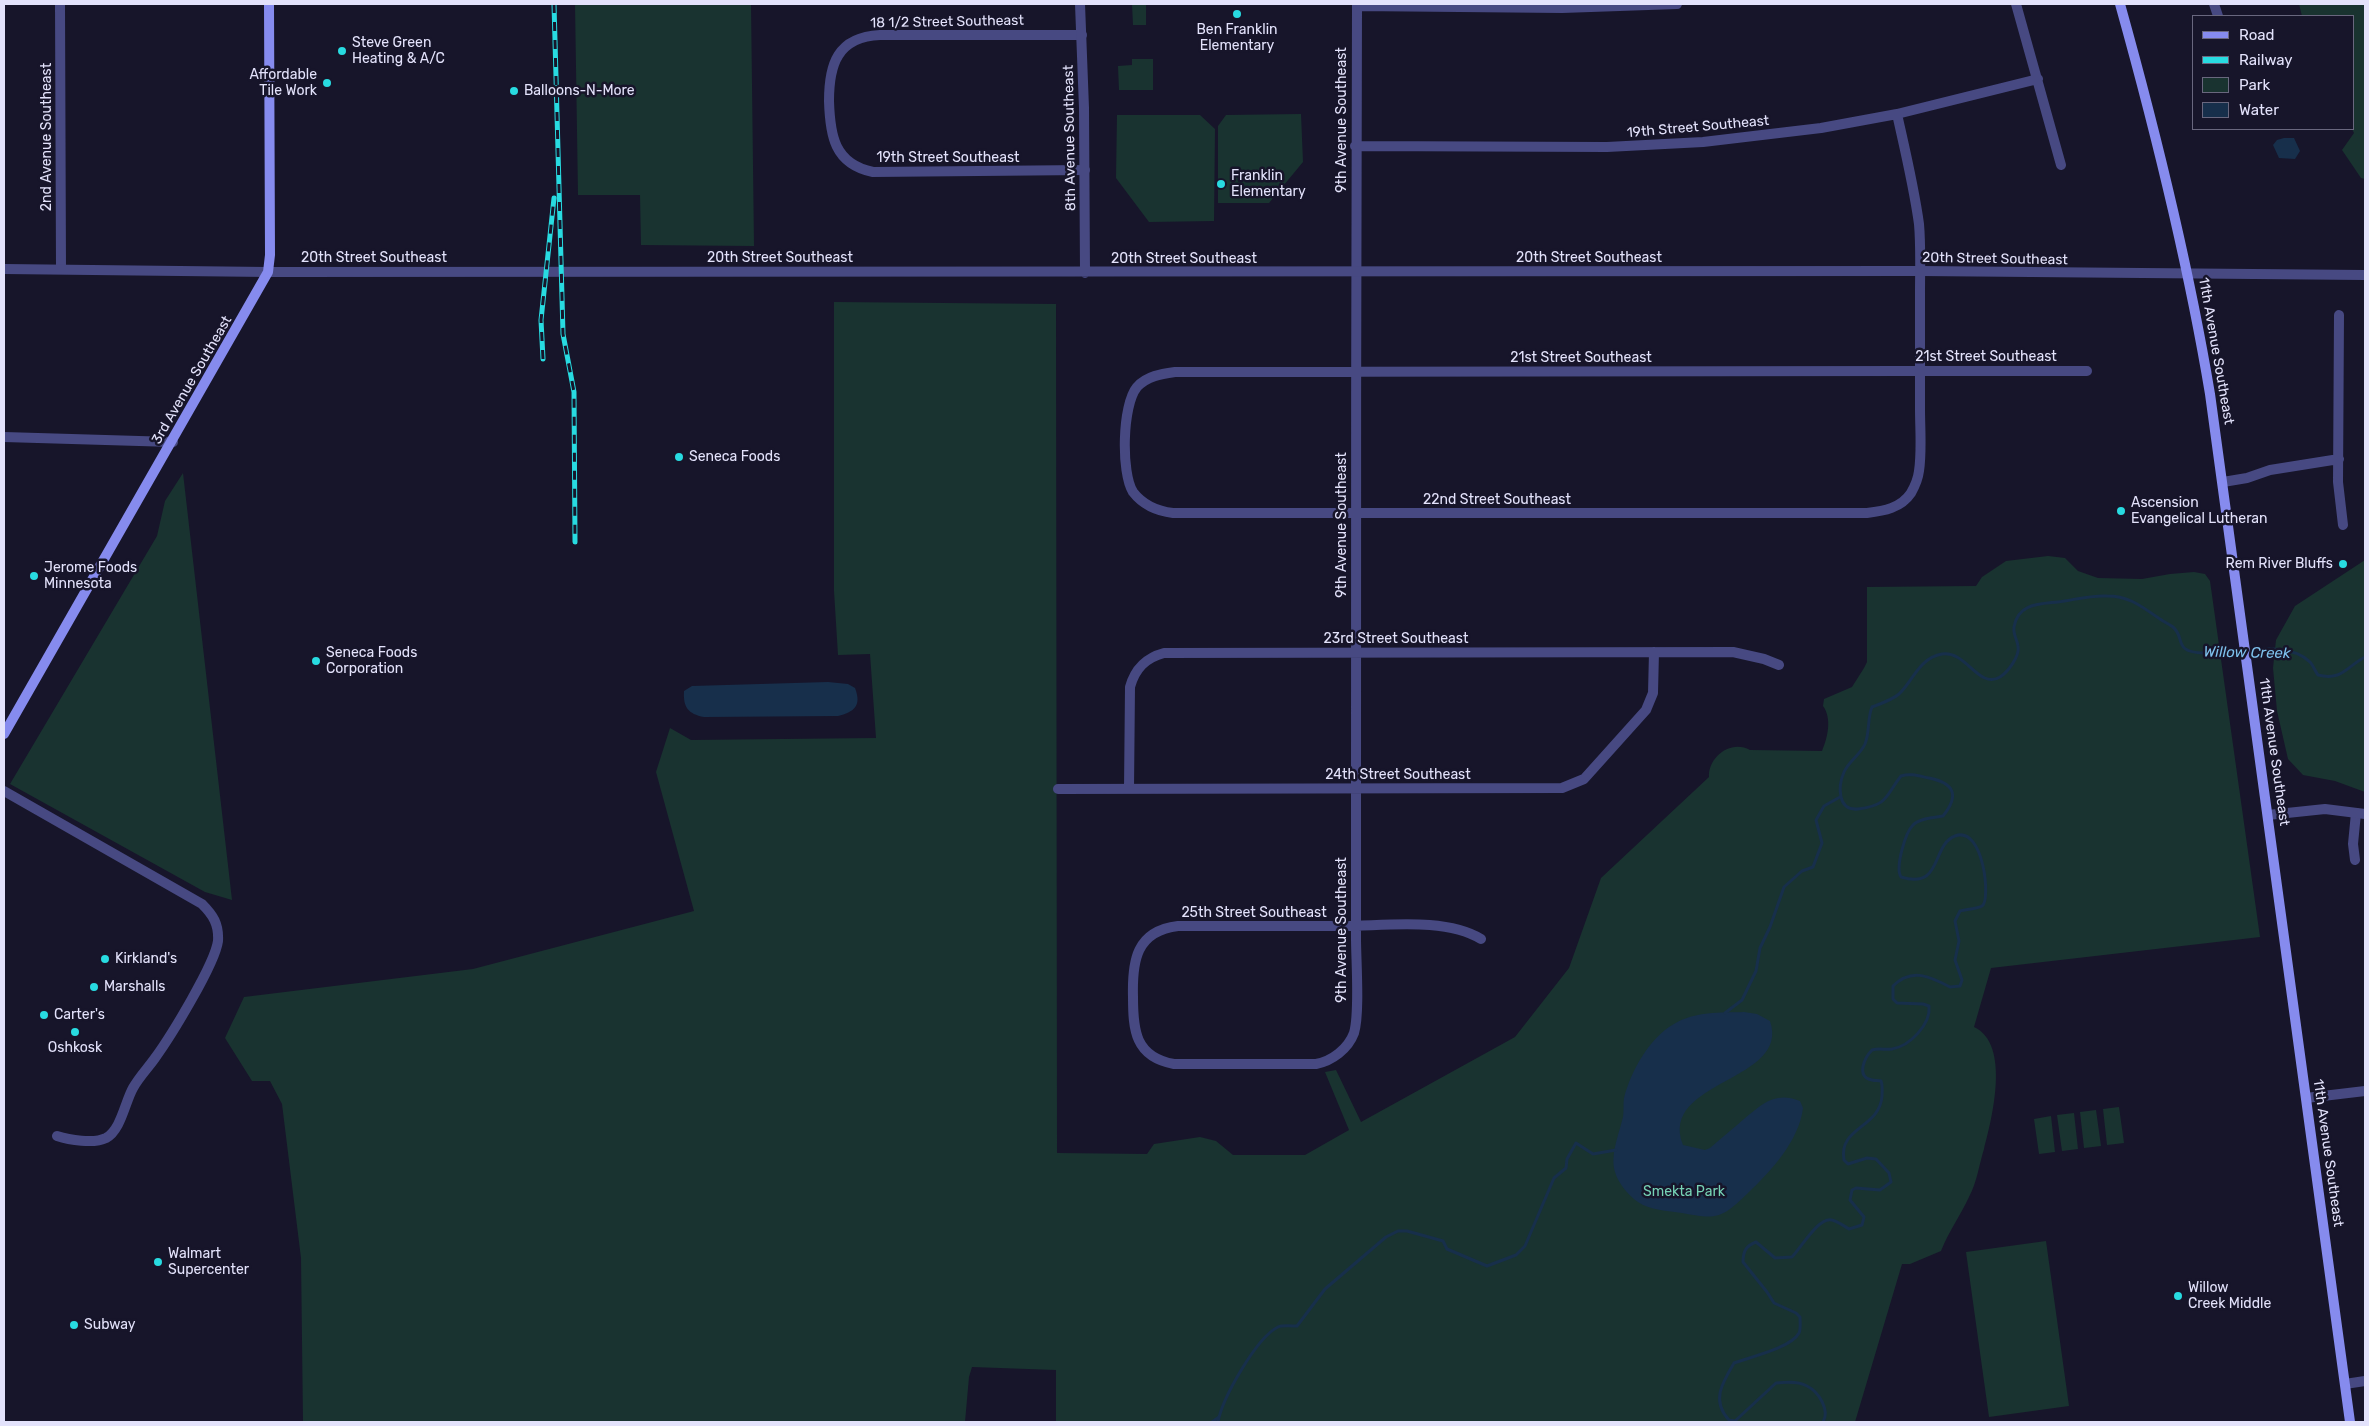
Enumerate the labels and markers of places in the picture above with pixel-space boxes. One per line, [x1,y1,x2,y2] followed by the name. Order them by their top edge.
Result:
[1231,8,1243,20] marker: Ben Franklin Elementary
[1196,22,1278,54] place label: Ben Franklin Elementary
[352,35,445,68] place label: Steve Green Heating & A/C
[336,45,348,57] marker: Steve Green Heating & A/C
[250,67,317,100] place label: Affordable Tile Work
[321,77,333,89] marker: Affordable Tile Work
[524,83,635,99] place label: Balloons-N-More
[508,85,520,97] marker: Balloons-N-More
[1231,168,1306,200] place label: Franklin Elementary
[1215,178,1227,190] marker: Franklin Elementary
[689,449,780,465] place label: Seneca Foods
[673,451,685,463] marker: Seneca Foods
[2131,495,2268,528] place label: Ascension Evangelical Lutheran
[2115,505,2127,517] marker: Ascension Evangelical Lutheran
[2226,556,2333,572] place label: Rem River Bluffs
[2337,558,2349,570] marker: Rem River Bluffs
[44,560,137,592] place label: Jerome Foods Minnesota
[28,570,40,582] marker: Jerome Foods Minnesota
[326,645,417,678] place label: Seneca Foods Corporation
[310,655,322,667] marker: Seneca Foods Corporation
[115,951,177,967] place label: Kirkland's
[99,953,111,965] marker: Kirkland's
[104,979,166,995] place label: Marshalls
[88,981,100,993] marker: Marshalls
[54,1007,105,1023] place label: Carter's
[38,1009,50,1021] marker: Carter's
[69,1026,81,1038] marker: Oshkosk
[48,1040,102,1056] place label: Oshkosk
[168,1246,249,1278] place label: Walmart Supercenter
[152,1256,164,1268] marker: Walmart Supercenter
[2188,1280,2271,1312] place label: Willow Creek Middle
[2172,1290,2184,1302] marker: Willow Creek Middle
[84,1317,136,1333] place label: Subway
[68,1319,80,1331] marker: Subway

